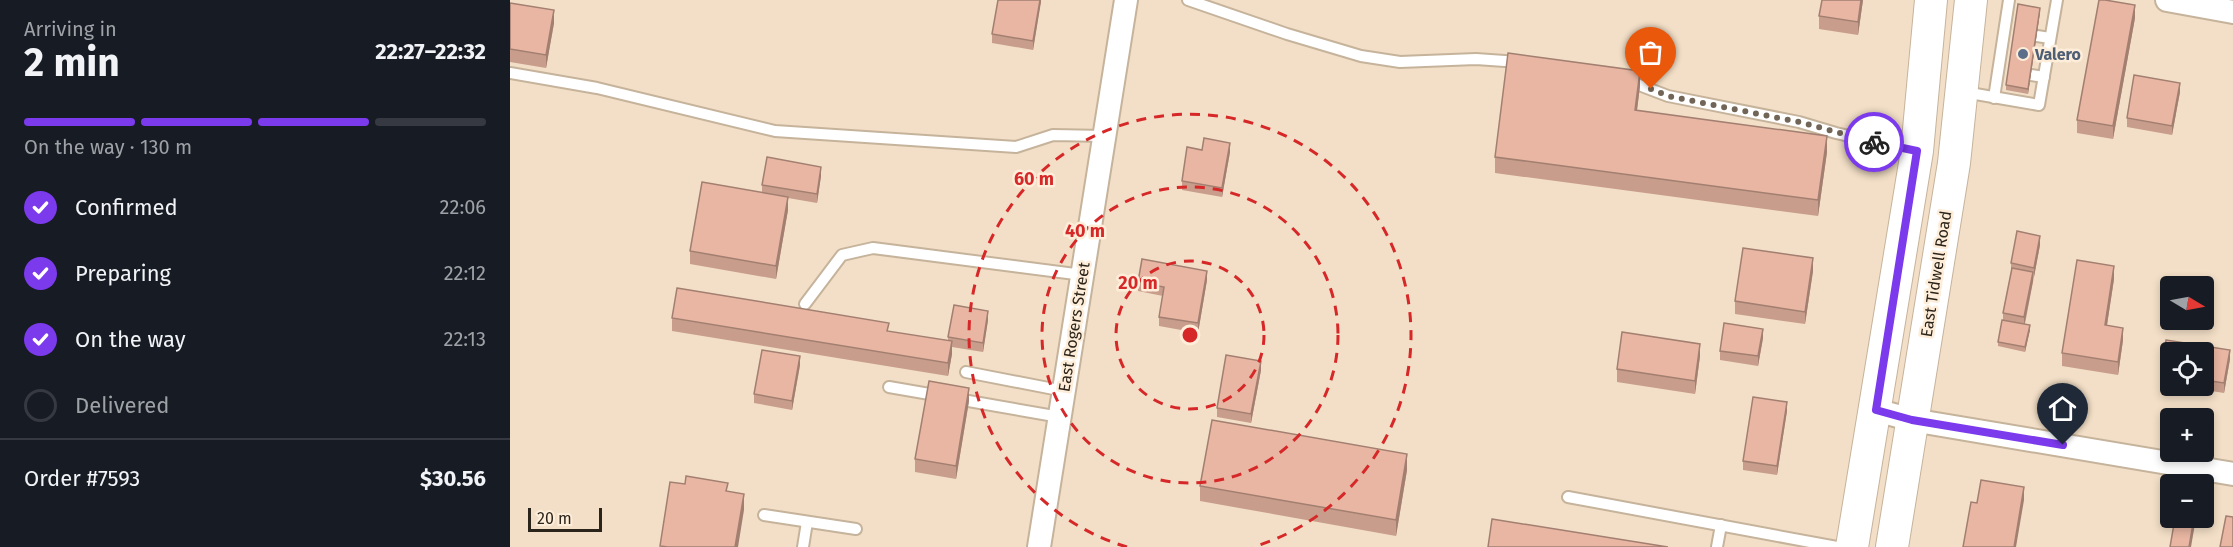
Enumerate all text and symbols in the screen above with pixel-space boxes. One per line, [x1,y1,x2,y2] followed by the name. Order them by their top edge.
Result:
[24,17,117,41] text: Arriving in
[1625,27,1676,89] pin
[1634,36,1667,69] icon: bag
[375,38,486,65] text: 22:27–22:32
[24,40,120,86] text: 2 min
[2034,45,2081,64] place label: Valero
[2016,47,2030,61] marker: Valero
[1844,112,1904,172] courier
[1858,126,1891,159] icon: bike
[24,135,192,159] text: On the way · 130 m
[1014,168,1054,190] text: 60 m
[24,191,57,224] icon: check
[75,194,178,221] text: Confirmed
[440,195,486,219] text: 22:06
[1917,210,1955,338] street label: East Tidwell Road
[1065,220,1105,242] text: 40 m
[24,257,57,290] icon: check
[75,260,171,287] text: Preparing
[444,261,486,285] text: 22:12
[1054,261,1094,393] street label: East Rogers Street
[1118,272,1158,294] text: 20 m
[2160,276,2214,330] north arrow
[2160,276,2214,528] map controls
[24,323,57,356] icon: check
[1180,325,1200,345] centre of rings
[75,326,186,353] text: On the way
[444,327,486,351] text: 22:13
[2160,342,2214,396] button: locate
[2037,383,2088,445] pin
[75,392,170,419] text: Delivered
[2046,392,2079,425] icon: home
[2160,408,2214,462] button: +
[24,465,140,492] text: Order #7593
[420,465,486,492] text: $30.56
[2160,474,2214,528] button: −
[528,505,602,532] scale bar
[537,509,572,528] text: 20 m

